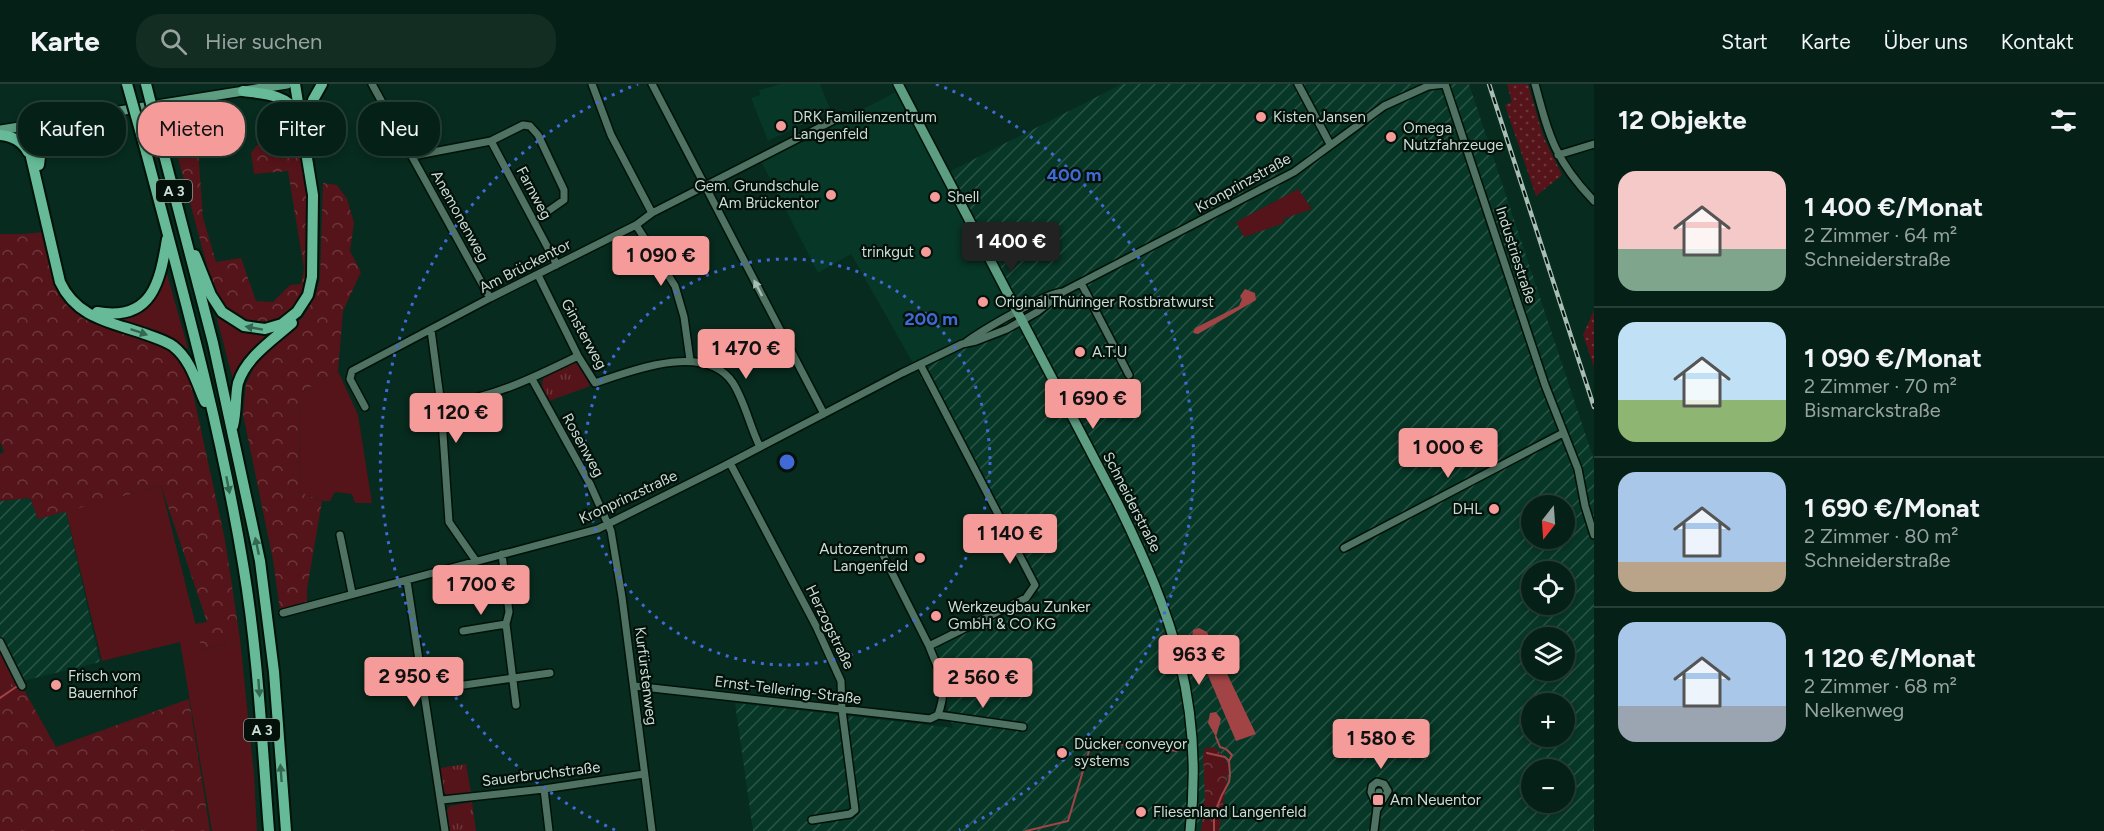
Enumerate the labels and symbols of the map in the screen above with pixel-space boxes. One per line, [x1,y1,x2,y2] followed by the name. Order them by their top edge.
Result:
[793,108,937,143] place label: DRK Familienzentrum Langenfeld
[1273,108,1366,126] place label: Kisten Jansen
[1254,110,1268,124] marker: Kisten Jansen
[774,119,788,133] marker: DRK Familienzentrum Langenfeld
[1403,119,1504,154] place label: Omega Nutzfahrzeuge
[1384,130,1398,144] marker: Omega Nutzfahrzeuge
[1192,149,1294,217] street label: Kronprinzstraße
[513,163,555,223] street label: Farnweg
[1047,164,1101,186] text: 400 m
[428,167,492,265] street label: Anemonenweg
[694,177,819,212] place label: Gem. Grundschule Am Brückentor
[156,180,192,202] road number: A 3
[824,188,838,202] marker: Gem. Grundschule Am Brückentor
[947,188,979,206] place label: Shell
[928,190,942,204] marker: Shell
[1492,204,1540,306] street label: Industriestraße
[956,222,1066,273] pin: 1 400 €
[476,235,574,297] street label: Am Brückentor
[606,236,716,287] pin: 1 090 €
[861,243,914,261] place label: trinkgut
[919,245,933,259] marker: trinkgut
[754,279,763,296] one-way arrow
[995,293,1214,311] place label: Original Thüringer Rostbratwurst
[976,295,990,309] marker: Original Thüringer Rostbratwurst
[557,296,611,372] street label: Ginsterweg
[904,308,958,330] text: 200 m
[245,323,264,332] one-way arrow
[131,327,149,337] one-way arrow
[691,329,801,380] pin: 1 470 €
[1092,343,1127,361] place label: A.T.U
[1073,345,1087,359] marker: A.T.U
[1038,379,1148,430] pin: 1 690 €
[401,393,511,444] pin: 1 120 €
[558,410,608,480] street label: Rosenweg
[1393,428,1503,479] pin: 1 000 €
[1099,449,1165,555] street label: Schneiderstraße
[777,452,797,472] centre of rings
[576,466,680,528] street label: Kronprinzstraße
[224,476,233,495] one-way arrow
[1521,495,1575,549] north arrow
[1453,500,1482,518] place label: DHL
[1487,502,1501,516] marker: DHL
[955,514,1065,565] pin: 1 140 €
[252,537,262,555] one-way arrow
[819,540,908,575] place label: Autozentrum Langenfeld
[913,551,927,565] marker: Autozentrum Langenfeld
[426,565,536,616] pin: 1 700 €
[802,582,858,672] street label: Herzogstraße
[948,598,1090,633] place label: Werkzeugbau Zunker GmbH & CO KG
[929,609,943,623] marker: Werkzeugbau Zunker GmbH & CO KG
[631,626,661,726] street label: Kurfürstenweg
[1157,635,1241,686] pin: 963 €
[359,657,469,708] pin: 2 950 €
[928,658,1038,709] pin: 2 560 €
[68,667,141,702] place label: Frisch vom Bauernhof
[714,672,862,708] street label: Ernst-Tellering-Straße
[49,678,63,692] marker: Frisch vom Bauernhof
[254,678,264,697] one-way arrow
[244,719,280,741] road number: A 3
[1326,719,1436,770] pin: 1 580 €
[1074,735,1187,770] place label: Dücker conveyor systems
[1055,746,1069,760] marker: Dücker conveyor systems
[481,758,601,790] street label: Sauerbruchstraße
[277,763,286,782] one-way arrow
[1390,791,1481,809] place label: Am Neuentor
[1371,793,1385,807] marker: Am Neuentor
[1153,803,1306,821] place label: Fliesenland Langenfeld
[1134,805,1148,819] marker: Fliesenland Langenfeld

